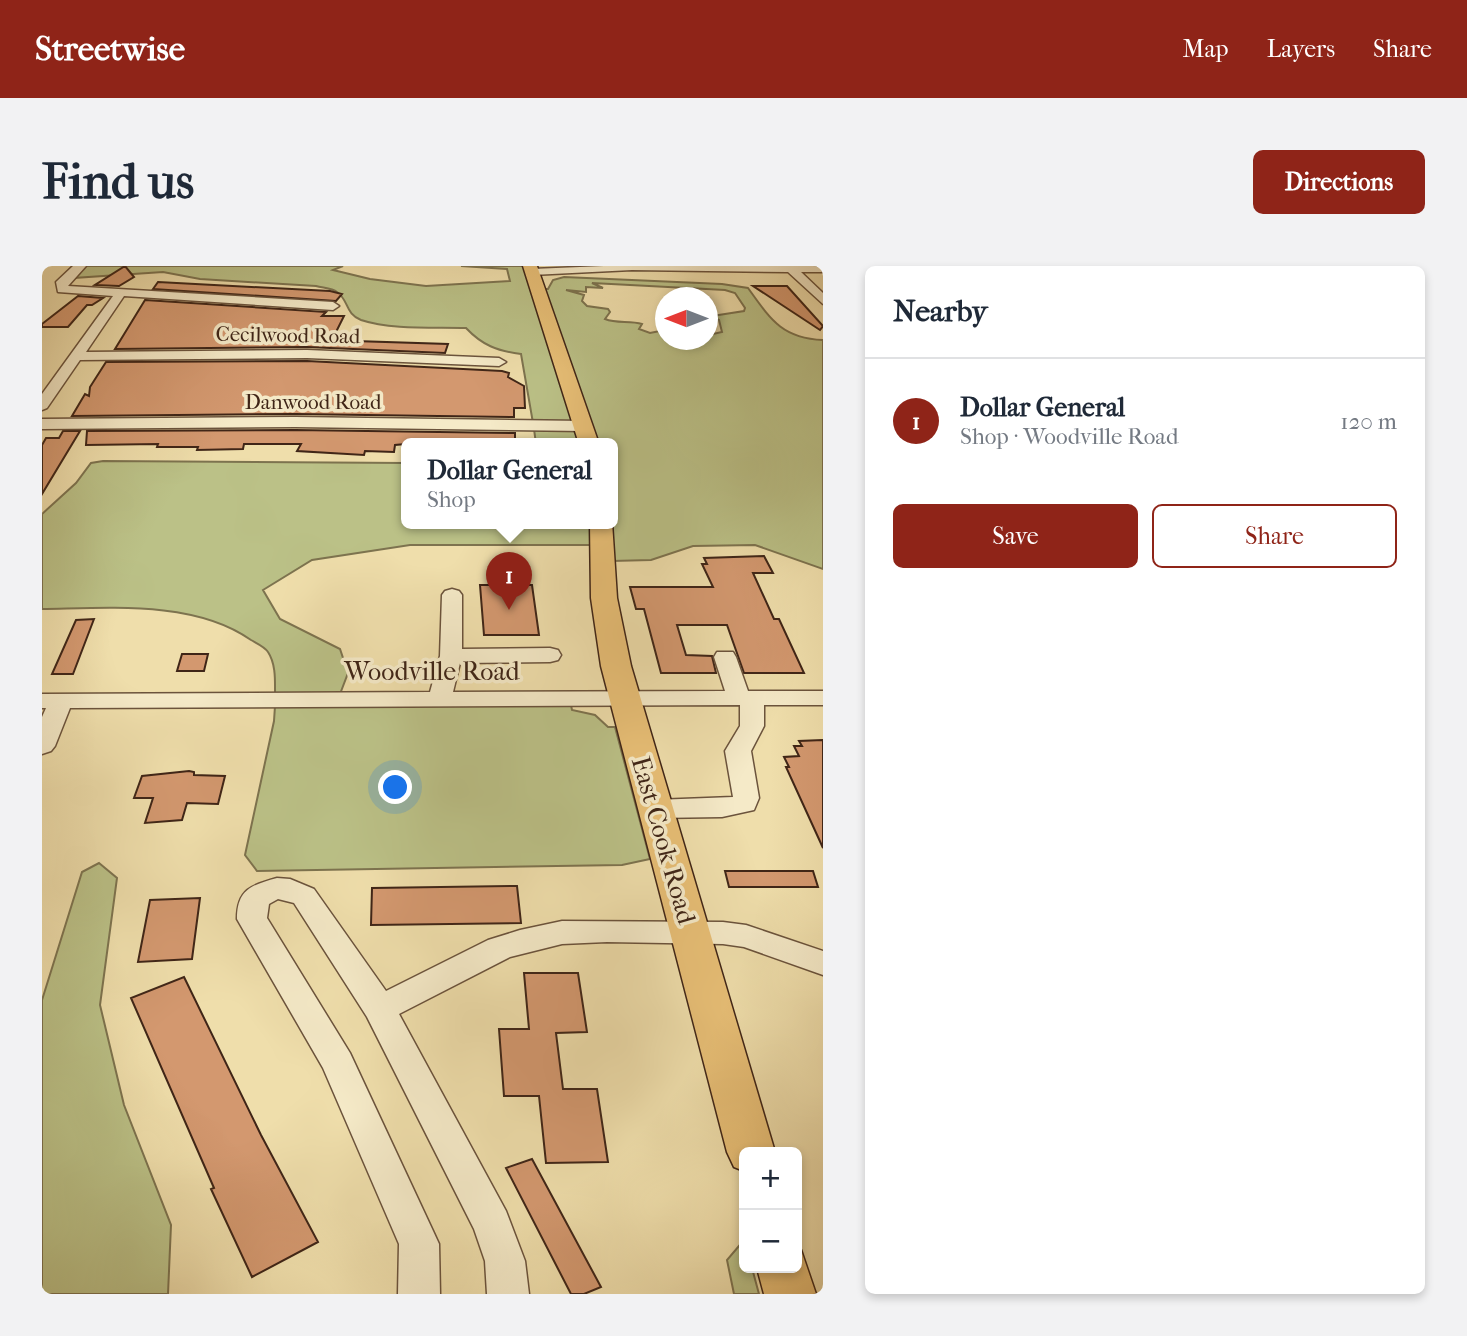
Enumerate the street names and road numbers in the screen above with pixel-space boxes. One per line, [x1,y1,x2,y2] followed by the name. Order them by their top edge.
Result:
[215,322,361,348] street label: Cecilwood Road
[245,390,382,414] street label: Danwood Road
[343,656,521,687] street label: Woodville Road
[625,753,702,928] street label: East Cook Road

